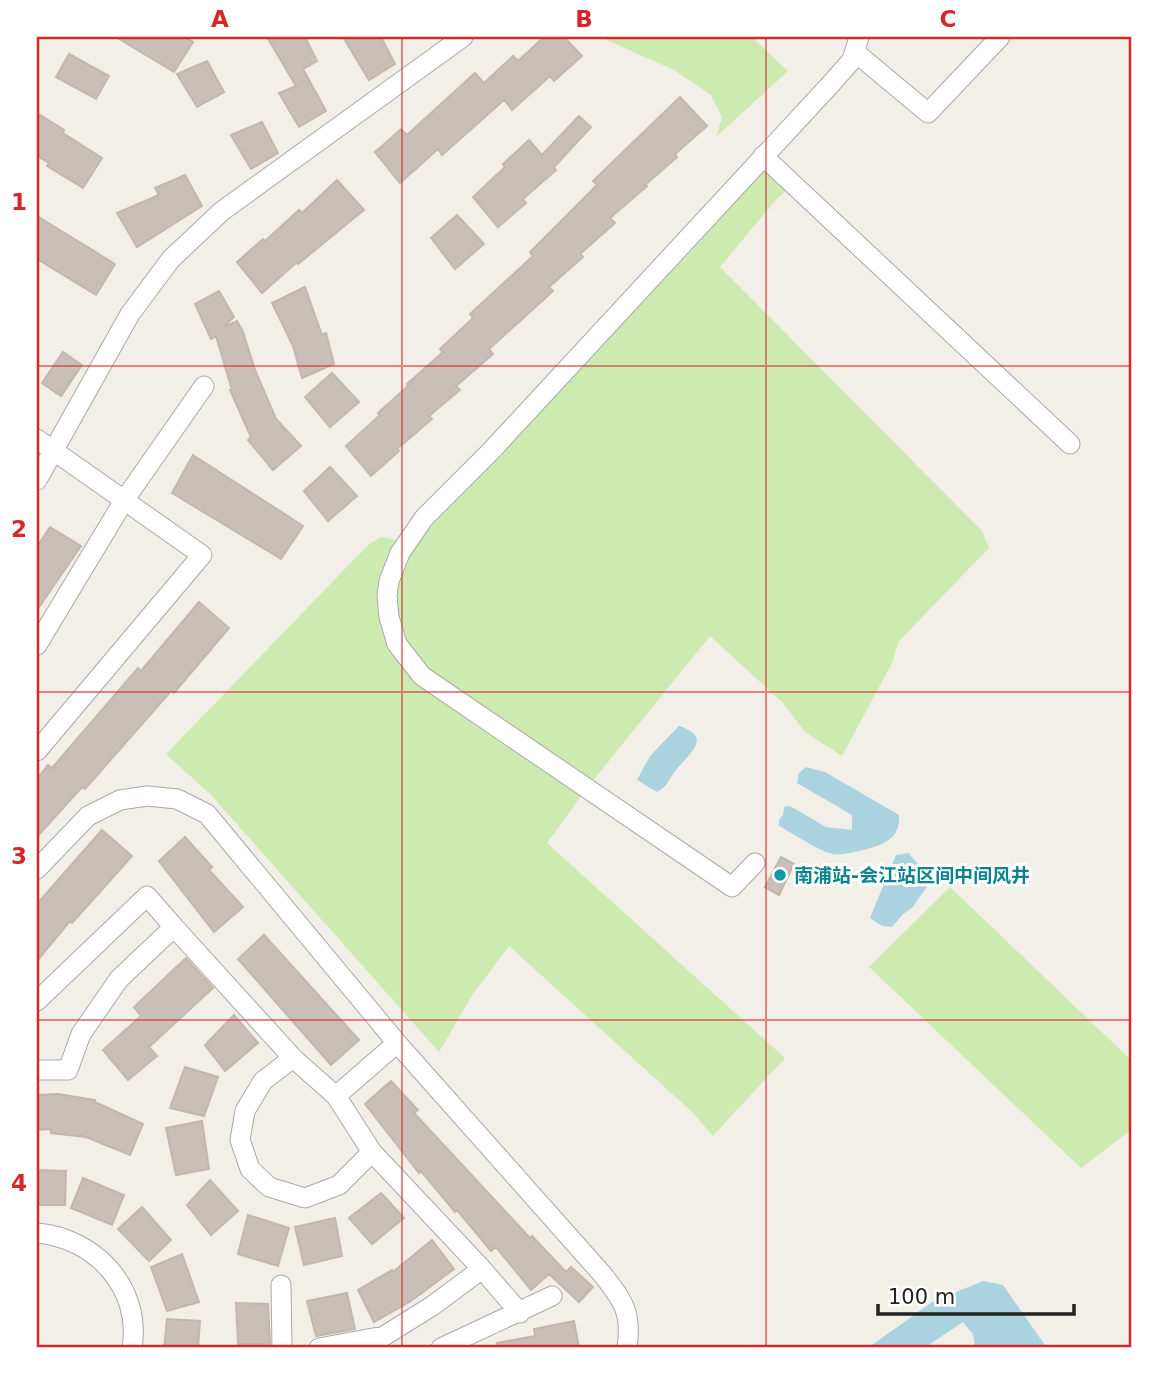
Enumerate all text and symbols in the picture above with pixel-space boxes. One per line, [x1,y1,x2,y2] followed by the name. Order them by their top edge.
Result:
[211,6,229,32] text: A
[575,6,593,32] text: B
[940,6,956,32] text: C
[11,189,27,215] text: 1
[11,516,27,542] text: 2
[11,843,27,869] text: 3
[794,864,1030,886] place label: 南浦站-会江站区间中间风井
[772,867,788,883] marker: 南浦站-会江站区间中间风井
[11,1170,27,1196] text: 4
[878,1273,1074,1317] scale bar
[888,1285,955,1309] text: 100 m

